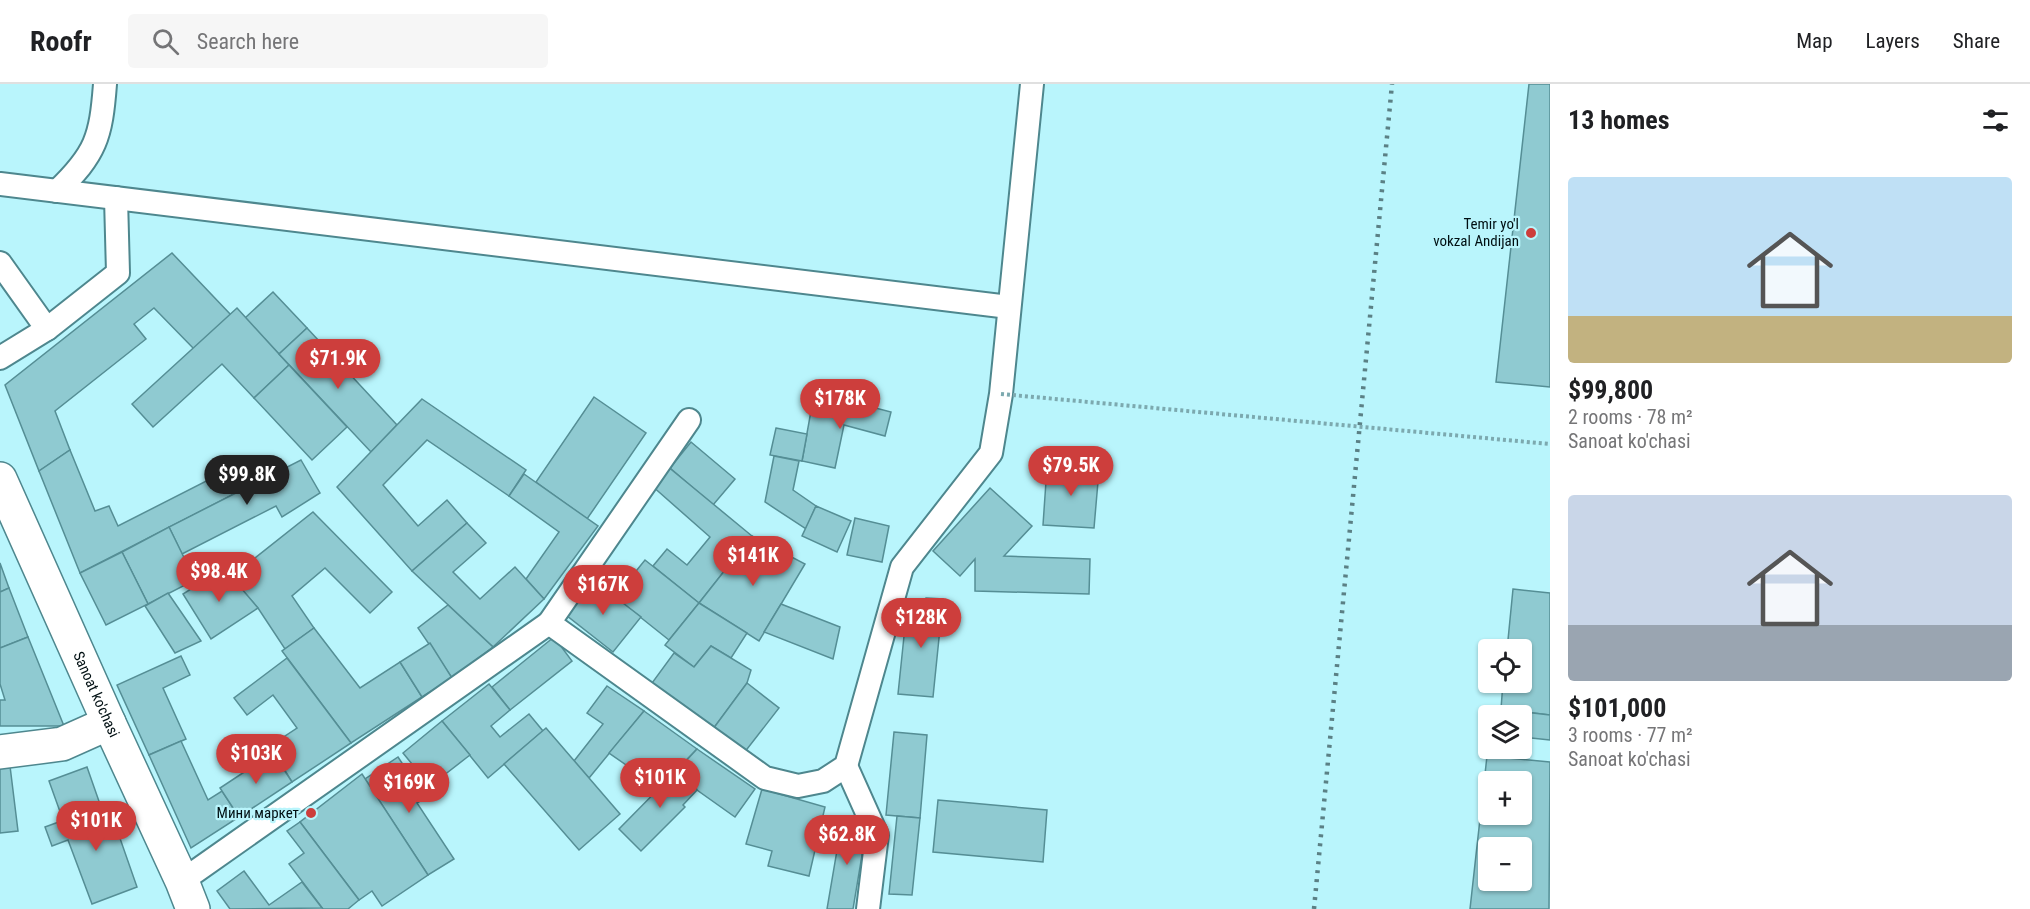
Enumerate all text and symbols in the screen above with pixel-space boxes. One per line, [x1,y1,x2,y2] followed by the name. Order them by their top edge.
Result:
[128,14,548,68] search box
[30,25,92,58] text: Roofr
[149,25,182,58] icon: search
[197,29,299,54] text: Search here
[1796,29,1833,53] text: Map
[1866,29,1920,53] text: Layers
[1953,29,2000,53] text: Share
[1979,104,2012,137] icon: filters
[1568,105,1670,135] text: 13 homes
[1433,215,1519,250] place label: Temir yo'l vokzal Andijan
[1736,216,1844,324] icon: home
[1524,226,1538,240] marker: Temir yo'l vokzal Andijan
[289,339,387,390] pin: $71.9K
[309,346,367,370] text: $71.9K
[1568,375,1653,405] text: $99,800
[798,379,882,430] pin: $178K
[814,386,866,410] text: $178K
[1568,405,1693,429] text: 2 rooms · 78 m²
[1568,429,1691,453] text: Sanoat ko'chasi
[1022,446,1120,497] pin: $79.5K
[1042,453,1100,477] text: $79.5K
[198,455,296,506] pin: $99.8K
[218,462,276,486] text: $99.8K
[1736,534,1844,642] icon: home
[711,536,795,587] pin: $141K
[727,543,779,567] text: $141K
[170,552,268,603] pin: $98.4K
[190,559,248,583] text: $98.4K
[561,565,645,616] pin: $167K
[577,572,629,596] text: $167K
[879,598,963,649] pin: $128K
[895,605,947,629] text: $128K
[1478,639,1532,891] map controls
[1478,639,1532,693] button: locate
[69,649,123,740] street label: Sanoat ko'chasi
[1568,693,1666,723] text: $101,000
[1478,705,1532,759] button: layers
[1568,723,1693,747] text: 3 rooms · 77 m²
[214,734,298,785] pin: $103K
[230,741,282,765] text: $103K
[1568,747,1691,771] text: Sanoat ko'chasi
[618,758,702,809] pin: $101K
[367,763,451,814] pin: $169K
[634,765,686,789] text: $101K
[383,770,435,794] text: $169K
[1478,771,1532,825] button: +
[54,801,138,852] pin: $101K
[217,804,299,822] place label: Мини маркет
[304,806,318,820] marker: Мини маркет
[70,808,122,832] text: $101K
[798,815,896,866] pin: $62.8K
[818,822,876,846] text: $62.8K
[1478,837,1532,891] button: −

